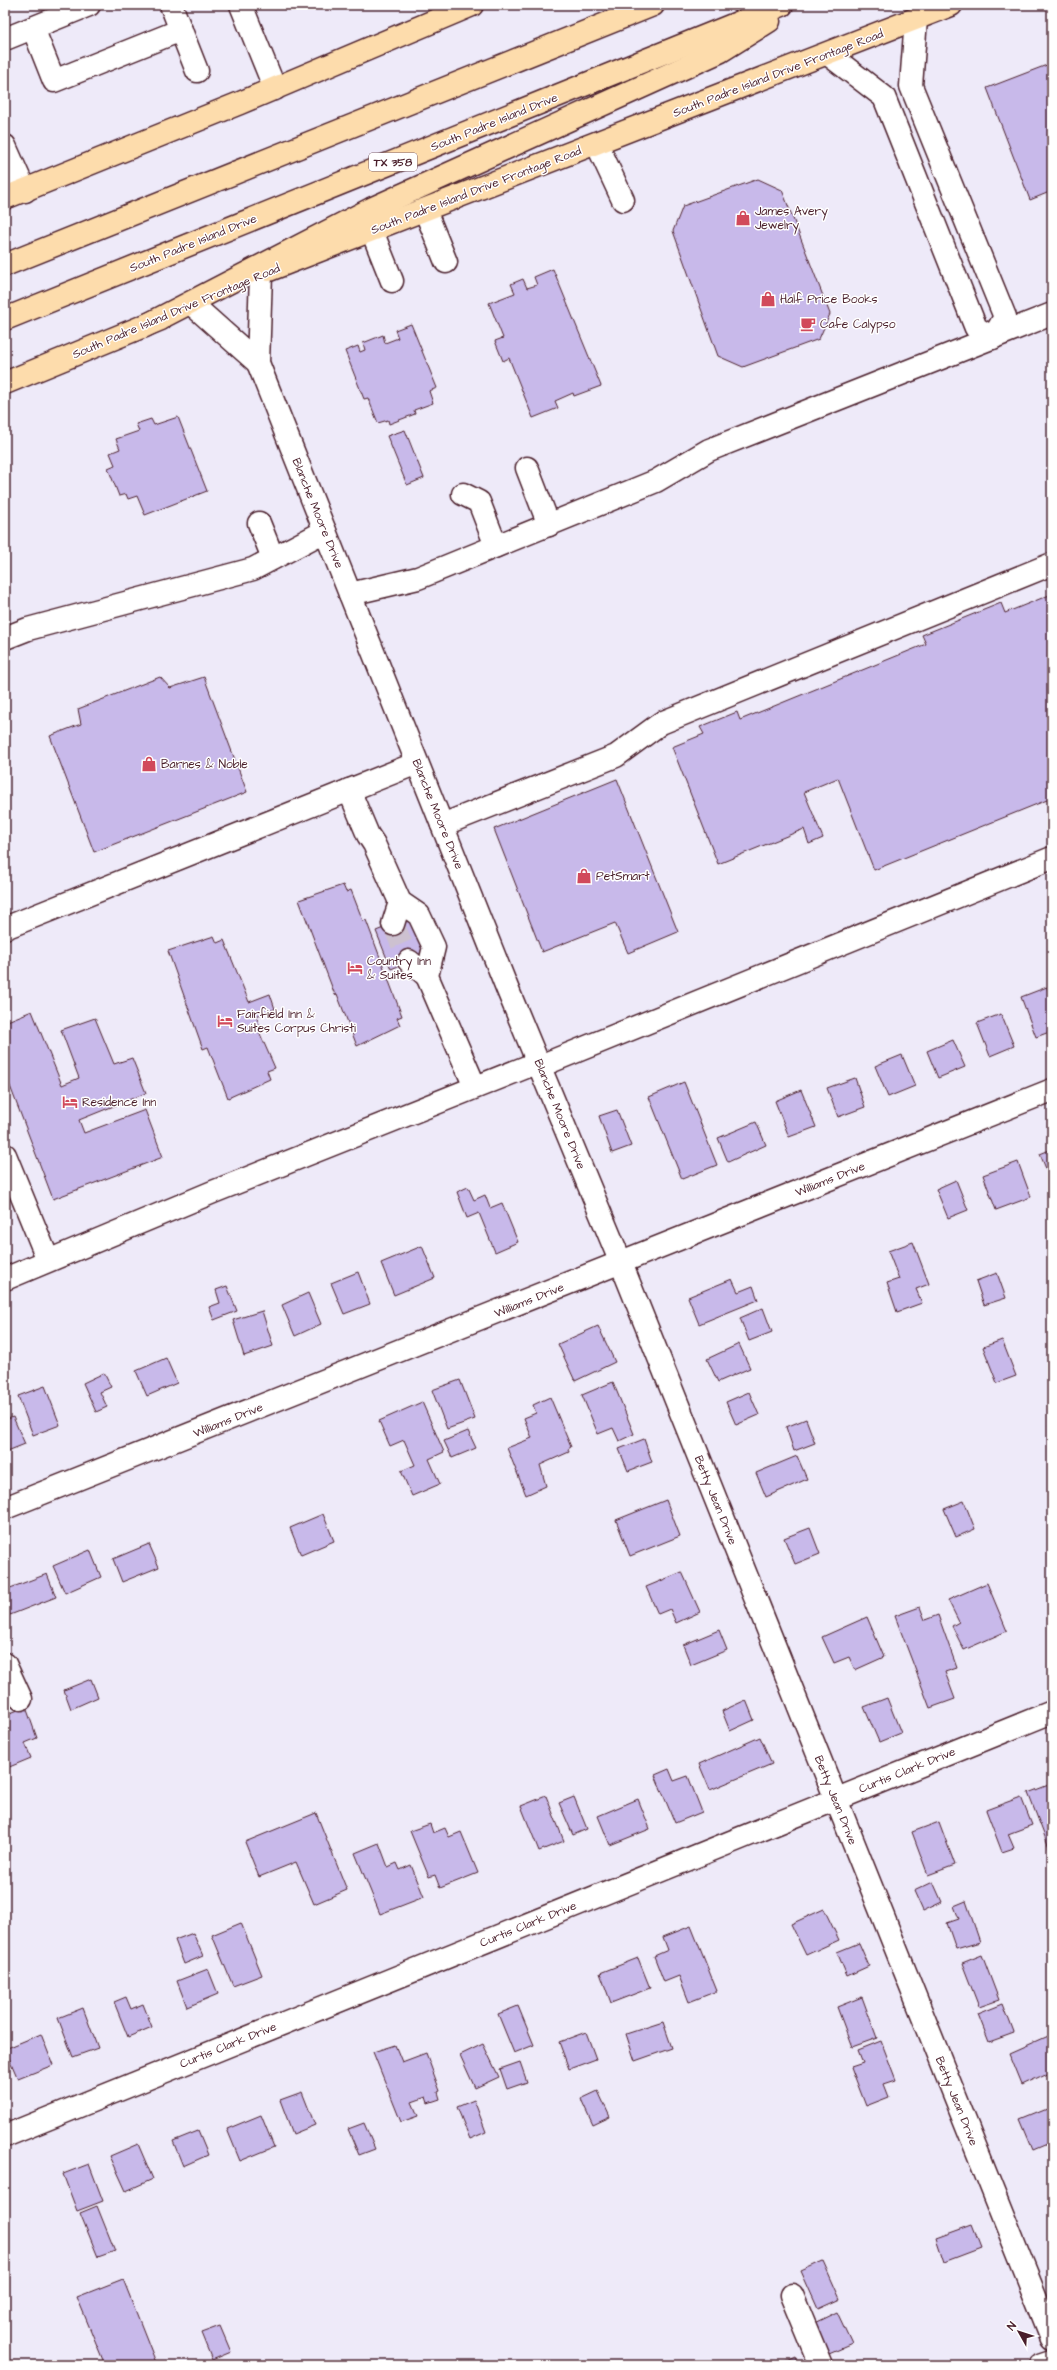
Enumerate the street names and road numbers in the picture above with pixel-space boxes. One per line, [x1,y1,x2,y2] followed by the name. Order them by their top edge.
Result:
[670,25,886,123] street label: South Padre Island Drive Frontage Road
[428,89,561,156] street label: South Padre Island Drive
[368,142,584,240] street label: South Padre Island Drive Frontage Road
[369,153,417,171] road number: TX 358
[127,210,260,277] street label: South Padre Island Drive
[70,260,283,364] street label: South Padre Island Drive Frontage Road
[288,455,348,571] street label: Blanche Moore Drive
[408,756,468,872] street label: Blanche Moore Drive
[530,1056,590,1172] street label: Blanche Moore Drive
[793,1158,868,1201] street label: Williams Drive
[492,1279,567,1322] street label: Williams Drive
[191,1399,266,1442] street label: Williams Drive
[689,1453,741,1548] street label: Betty Jean Drive
[856,1743,959,1798] street label: Curtis Clark Drive
[809,1753,861,1848] street label: Betty Jean Drive
[477,1897,580,1952] street label: Curtis Clark Drive
[177,2018,280,2073] street label: Curtis Clark Drive
[930,2054,982,2149] street label: Betty Jean Drive

